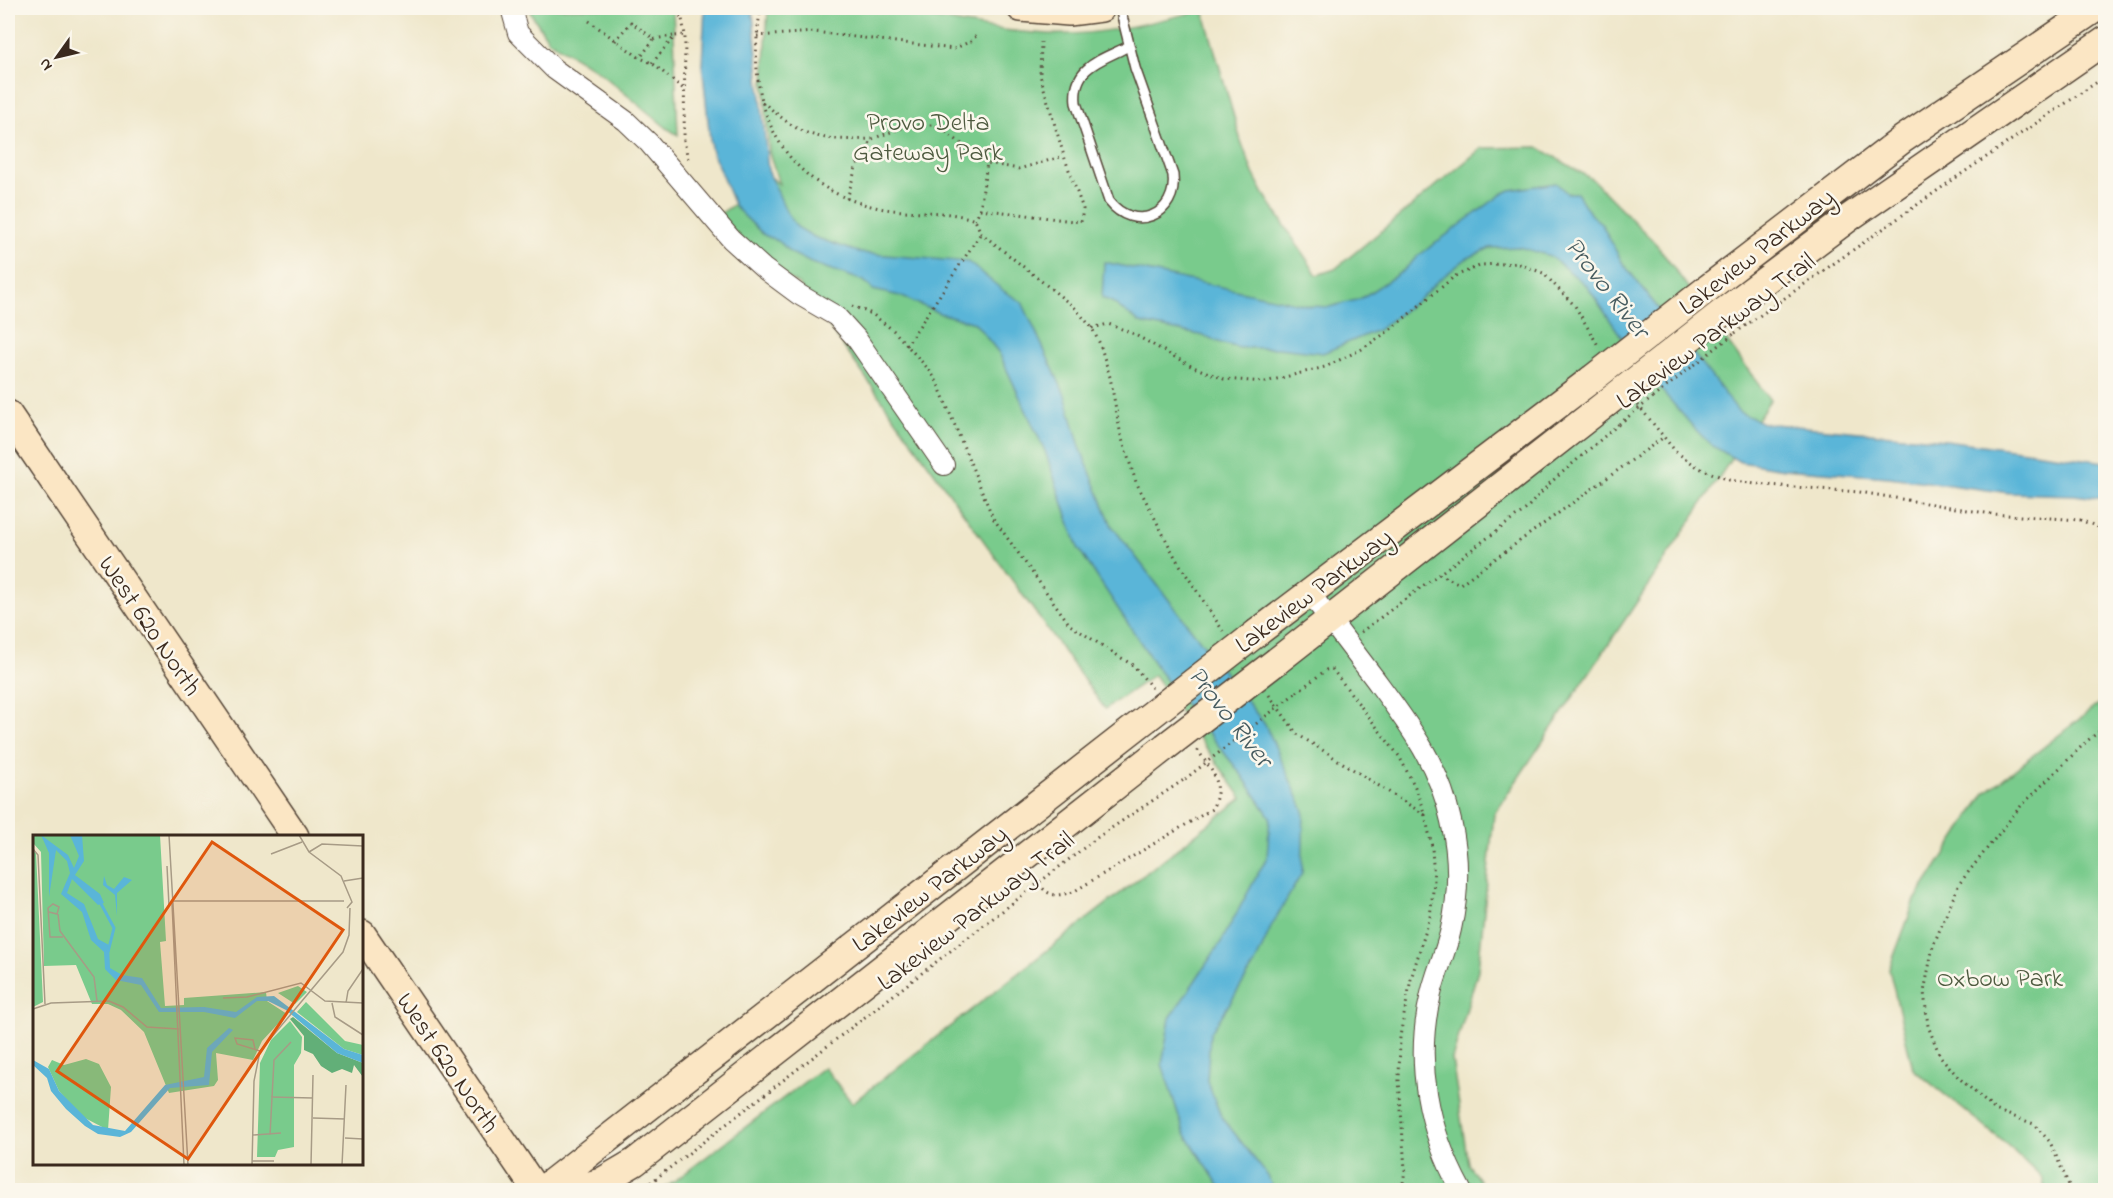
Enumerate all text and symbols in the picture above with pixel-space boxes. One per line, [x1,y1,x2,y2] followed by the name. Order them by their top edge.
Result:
[27,27,87,87] north arrow
[33,53,59,75] text: N
[853,105,1003,173] park label: Provo Delta Gateway Park
[1672,180,1844,327] street label: Lakeview Parkway
[1554,230,1660,350] water label: Provo River
[1609,244,1825,420] street label: Lakeview Parkway Trail
[1228,520,1402,664] street label: Lakeview Parkway
[87,549,210,705] street label: West 620 North
[1177,659,1283,779] water label: Provo River
[845,817,1017,964] street label: Lakeview Parkway
[870,823,1084,1002] street label: Lakeview Parkway Trail
[33,835,363,1165] inset map
[1937,961,2064,999] park label: Oxbow Park
[385,986,508,1142] street label: West 620 North

